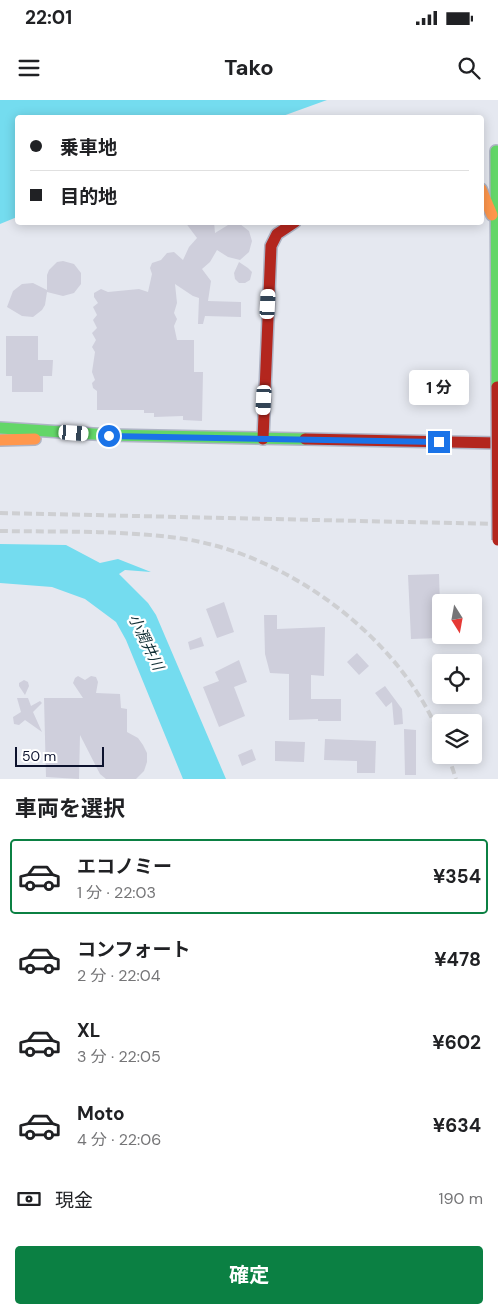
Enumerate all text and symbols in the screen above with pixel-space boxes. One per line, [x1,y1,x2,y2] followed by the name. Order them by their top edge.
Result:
[25,5,72,30] text: 22:01
[224,53,274,82] text: Tako
[15,54,43,82] icon: menu
[455,54,483,82] icon: search
[60,135,117,160] text: 乗車地
[60,184,117,209] text: 目的地
[259,289,276,319] car
[409,370,469,404] callout: 1 分
[426,377,452,398] text: 1 分
[255,385,272,415] car
[58,424,89,442] car
[98,425,120,447] route start
[428,431,450,453] route end
[432,594,482,644] north arrow
[432,594,482,764] map controls
[124,611,169,675] water label: 小潤井川
[432,654,482,704] button: locate
[432,714,482,764] button: layers
[15,744,104,767] scale bar
[22,747,56,765] text: 50 m
[15,794,125,823] text: 車両を選択
[17,854,62,899] icon: car
[77,854,172,879] text: エコノミー
[433,864,481,889] text: ¥354
[77,882,156,903] text: 1 分 · 22:03
[17,937,62,982] icon: car
[77,937,190,962] text: コンフォート
[434,947,481,972] text: ¥478
[77,965,160,986] text: 2 分 · 22:04
[77,1018,100,1043] text: XL
[17,1020,62,1065] icon: car
[432,1030,481,1055] text: ¥602
[77,1046,161,1067] text: 3 分 · 22:05
[77,1101,125,1126] text: Moto
[17,1103,62,1148] icon: car
[433,1113,481,1138] text: ¥634
[77,1129,161,1150] text: 4 分 · 22:06
[15,1185,43,1213] icon: cash
[55,1188,93,1213] text: 現金
[439,1188,483,1209] text: 190 m
[15,1246,483,1304] button: 確定

